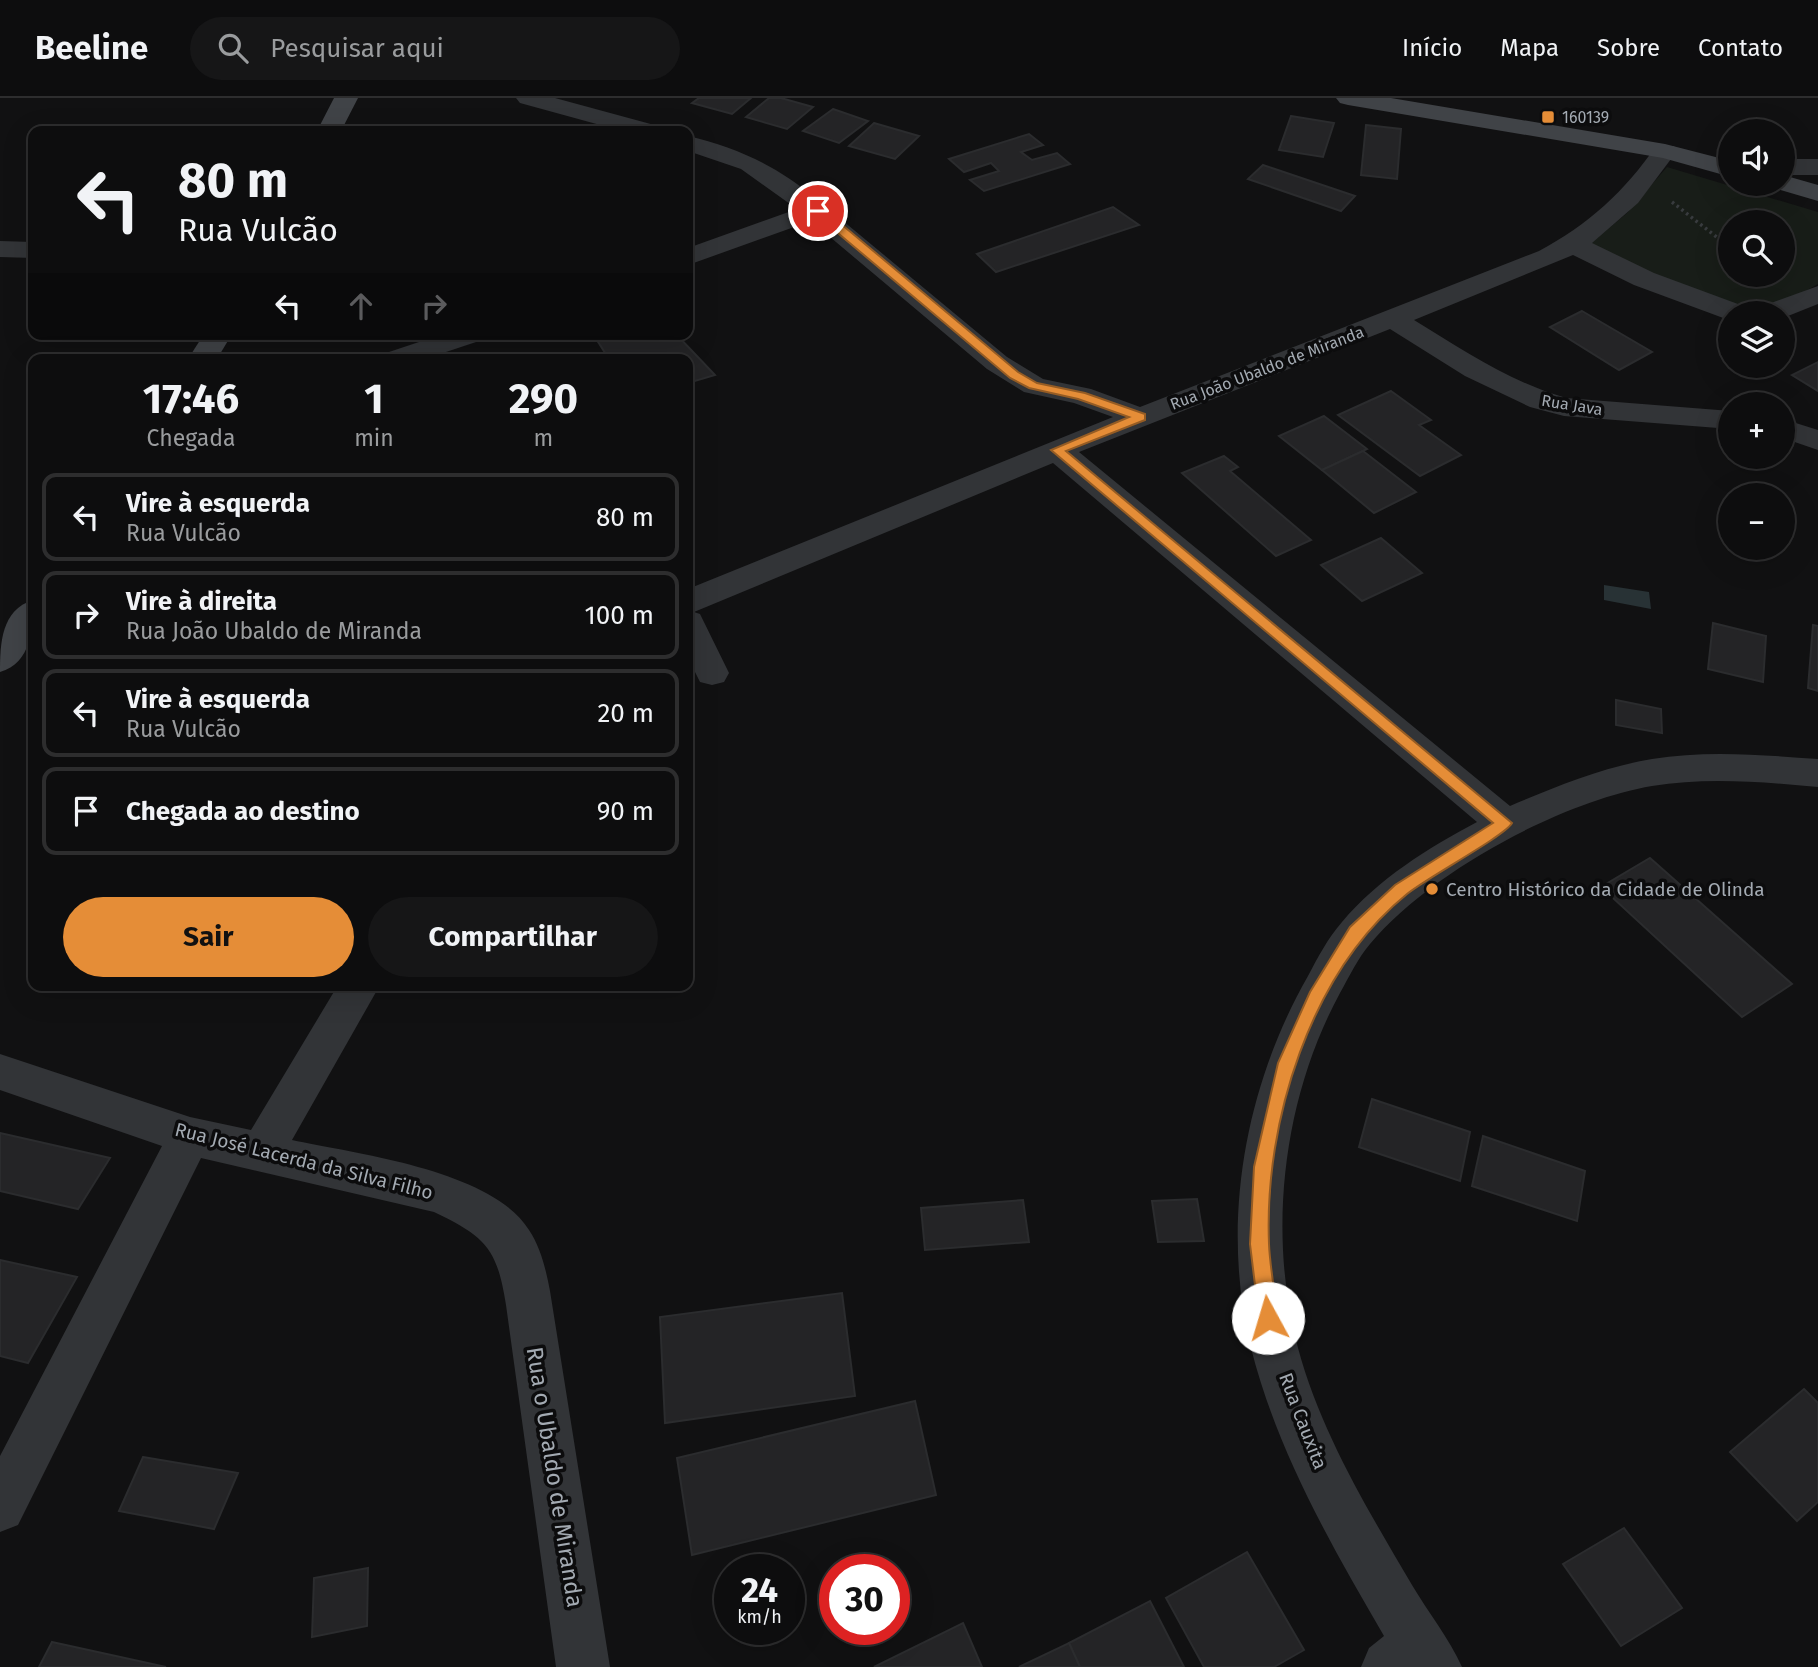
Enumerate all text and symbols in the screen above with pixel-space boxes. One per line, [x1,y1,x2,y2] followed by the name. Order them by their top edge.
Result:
[190,17,680,80] search box
[35,28,148,68] text: Beeline
[214,29,252,67] icon: search
[270,33,444,64] text: Pesquisar aqui
[1402,34,1462,62] text: Início
[1500,34,1559,62] text: Mapa
[1597,34,1660,62] text: Sobre
[1698,34,1783,62] text: Contato
[1562,108,1609,127] place label: 160139
[1540,109,1556,125] marker: 160139
[1718,119,1795,560] map controls
[1718,119,1795,196] button: sound
[178,151,288,210] text: 80 m
[63,154,154,245] icon: left
[788,181,848,241] pin
[799,192,837,230] icon: arrive
[1718,210,1795,287] button: search
[178,211,338,249] text: Rua Vulcão
[269,287,307,325] icon: left
[342,287,380,325] icon: ahead
[415,287,453,325] icon: right
[1718,301,1795,378] button: layers
[1167,322,1367,414] street label: Rua João Ubaldo de Miranda
[143,374,239,424] text: 17:46
[364,374,384,424] text: 1
[509,374,578,424] text: 290
[1540,391,1604,419] street label: Rua Java
[1718,392,1795,469] button: +
[147,424,236,452] text: Chegada
[354,424,394,452] text: min
[534,424,553,452] text: m
[1718,483,1795,560] button: −
[126,488,310,519] text: Vire à esquerda
[67,498,105,536] icon: left
[596,502,654,533] text: 80 m
[126,519,241,547] text: Rua Vulcão
[126,586,277,617] text: Vire à direita
[67,596,105,634] icon: right
[585,600,654,631] text: 100 m
[126,617,422,645] text: Rua João Ubaldo de Miranda
[126,684,310,715] text: Vire à esquerda
[67,694,105,732] icon: left
[597,698,654,729] text: 20 m
[126,715,241,743] text: Rua Vulcão
[67,792,105,830] icon: arrive
[126,796,360,827] text: Chegada ao destino
[597,796,654,827] text: 90 m
[1446,878,1765,901] place label: Centro Histórico da Cidade de Olinda
[1424,881,1440,897] marker: Centro Histórico da Cidade de Olinda
[63,897,354,977] button: Sair
[368,897,658,977] button: Compartilhar
[173,1118,435,1204] street label: Rua José Lacerda da Silva Filho
[1231,1281,1305,1355] position arrow
[521,1345,589,1609] street label: Rua o Ubaldo de Miranda
[1274,1370,1332,1472] street label: Rua Cauxita
[819,1554,910,1645] speed limit sign: 30
[741,1569,778,1611] text: 24
[737,1606,782,1628] text: km/h

